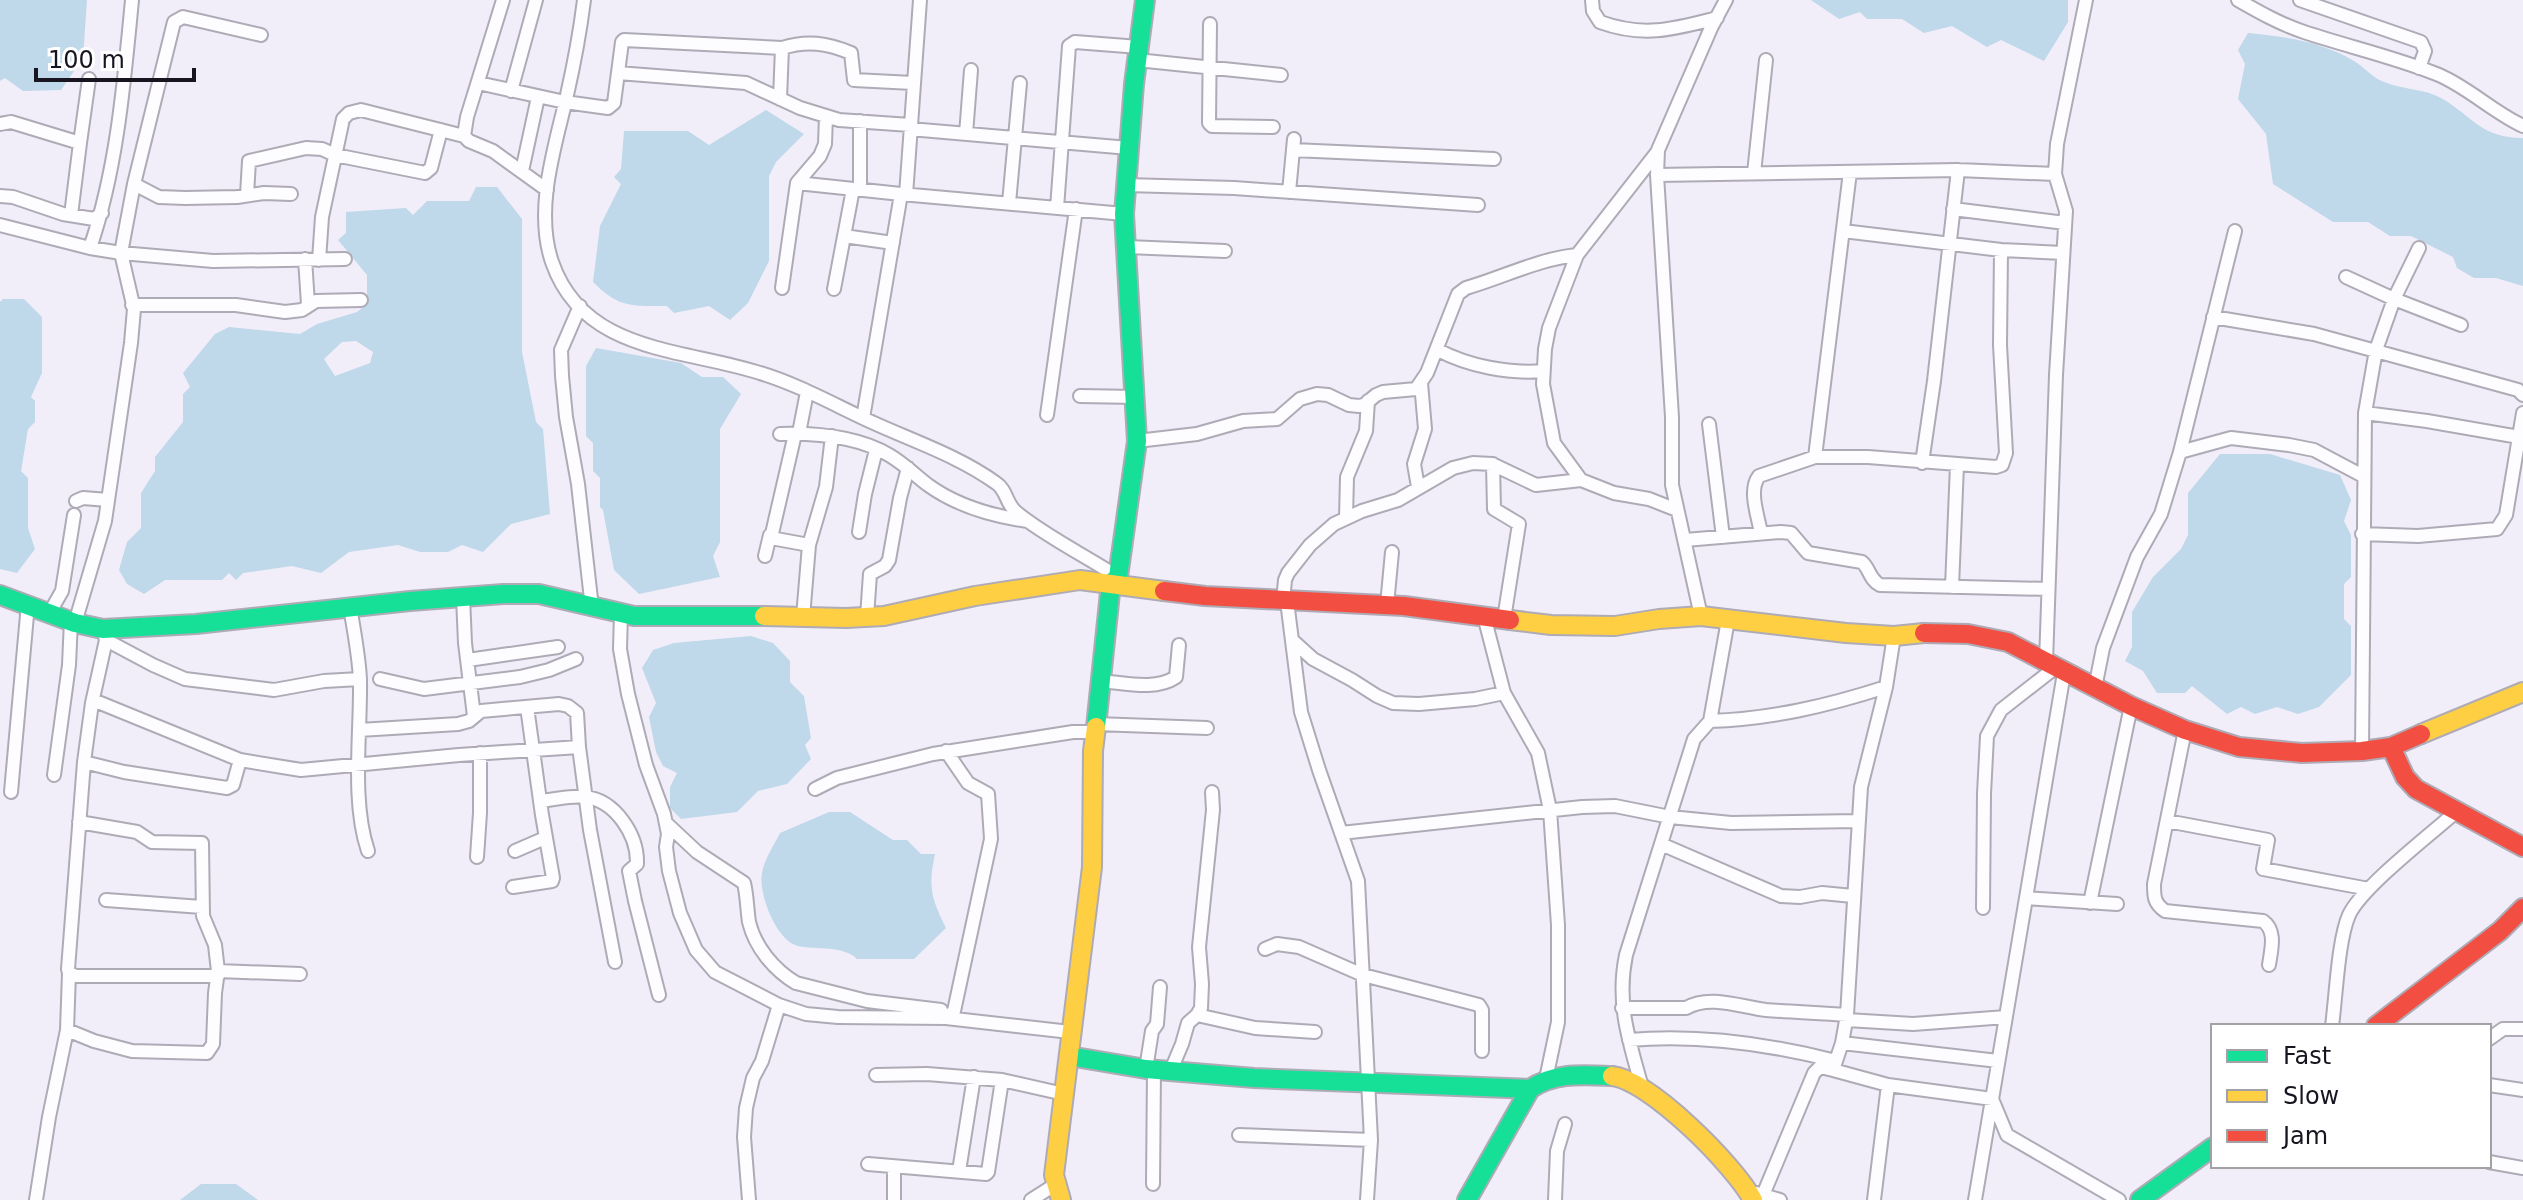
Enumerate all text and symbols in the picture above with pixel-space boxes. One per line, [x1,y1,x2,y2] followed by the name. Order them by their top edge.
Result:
[36,32,194,82] scale bar
[48,46,125,74] text: 100 m
[2211,1024,2491,1168] legend
[2283,1042,2331,1070] text: Fast
[2283,1082,2339,1110] text: Slow
[2281,1122,2328,1150] text: Jam

